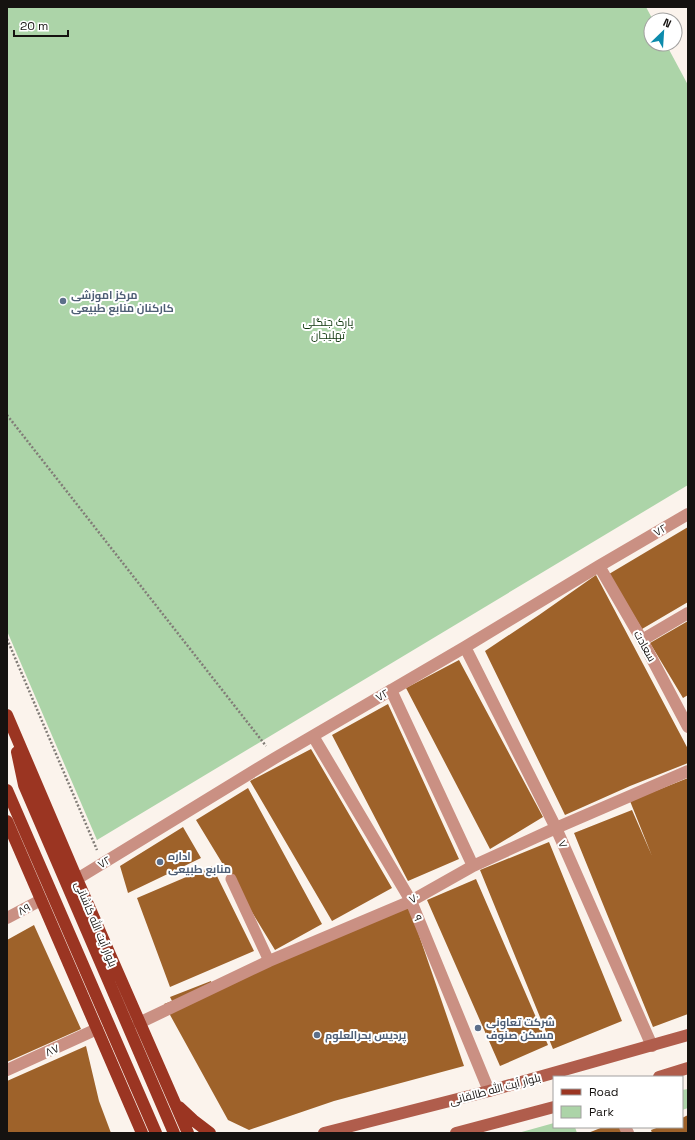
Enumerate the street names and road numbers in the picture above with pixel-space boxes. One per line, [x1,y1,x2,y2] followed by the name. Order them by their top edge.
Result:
[651,521,669,539] street label: ۷۲
[631,628,659,664] street label: سعادت
[373,686,391,704] street label: ۷۲
[555,838,571,850] street label: ۷
[95,853,113,871] street label: ۷۲
[72,879,121,969] street label: بلوار آیت الله کاشانی
[407,890,421,906] street label: ۷۰
[15,900,33,918] street label: ۸۹
[410,913,426,923] street label: ۹
[43,1041,61,1059] street label: ۸۷
[448,1069,542,1108] street label: بلوار آیت الله طالقانی

